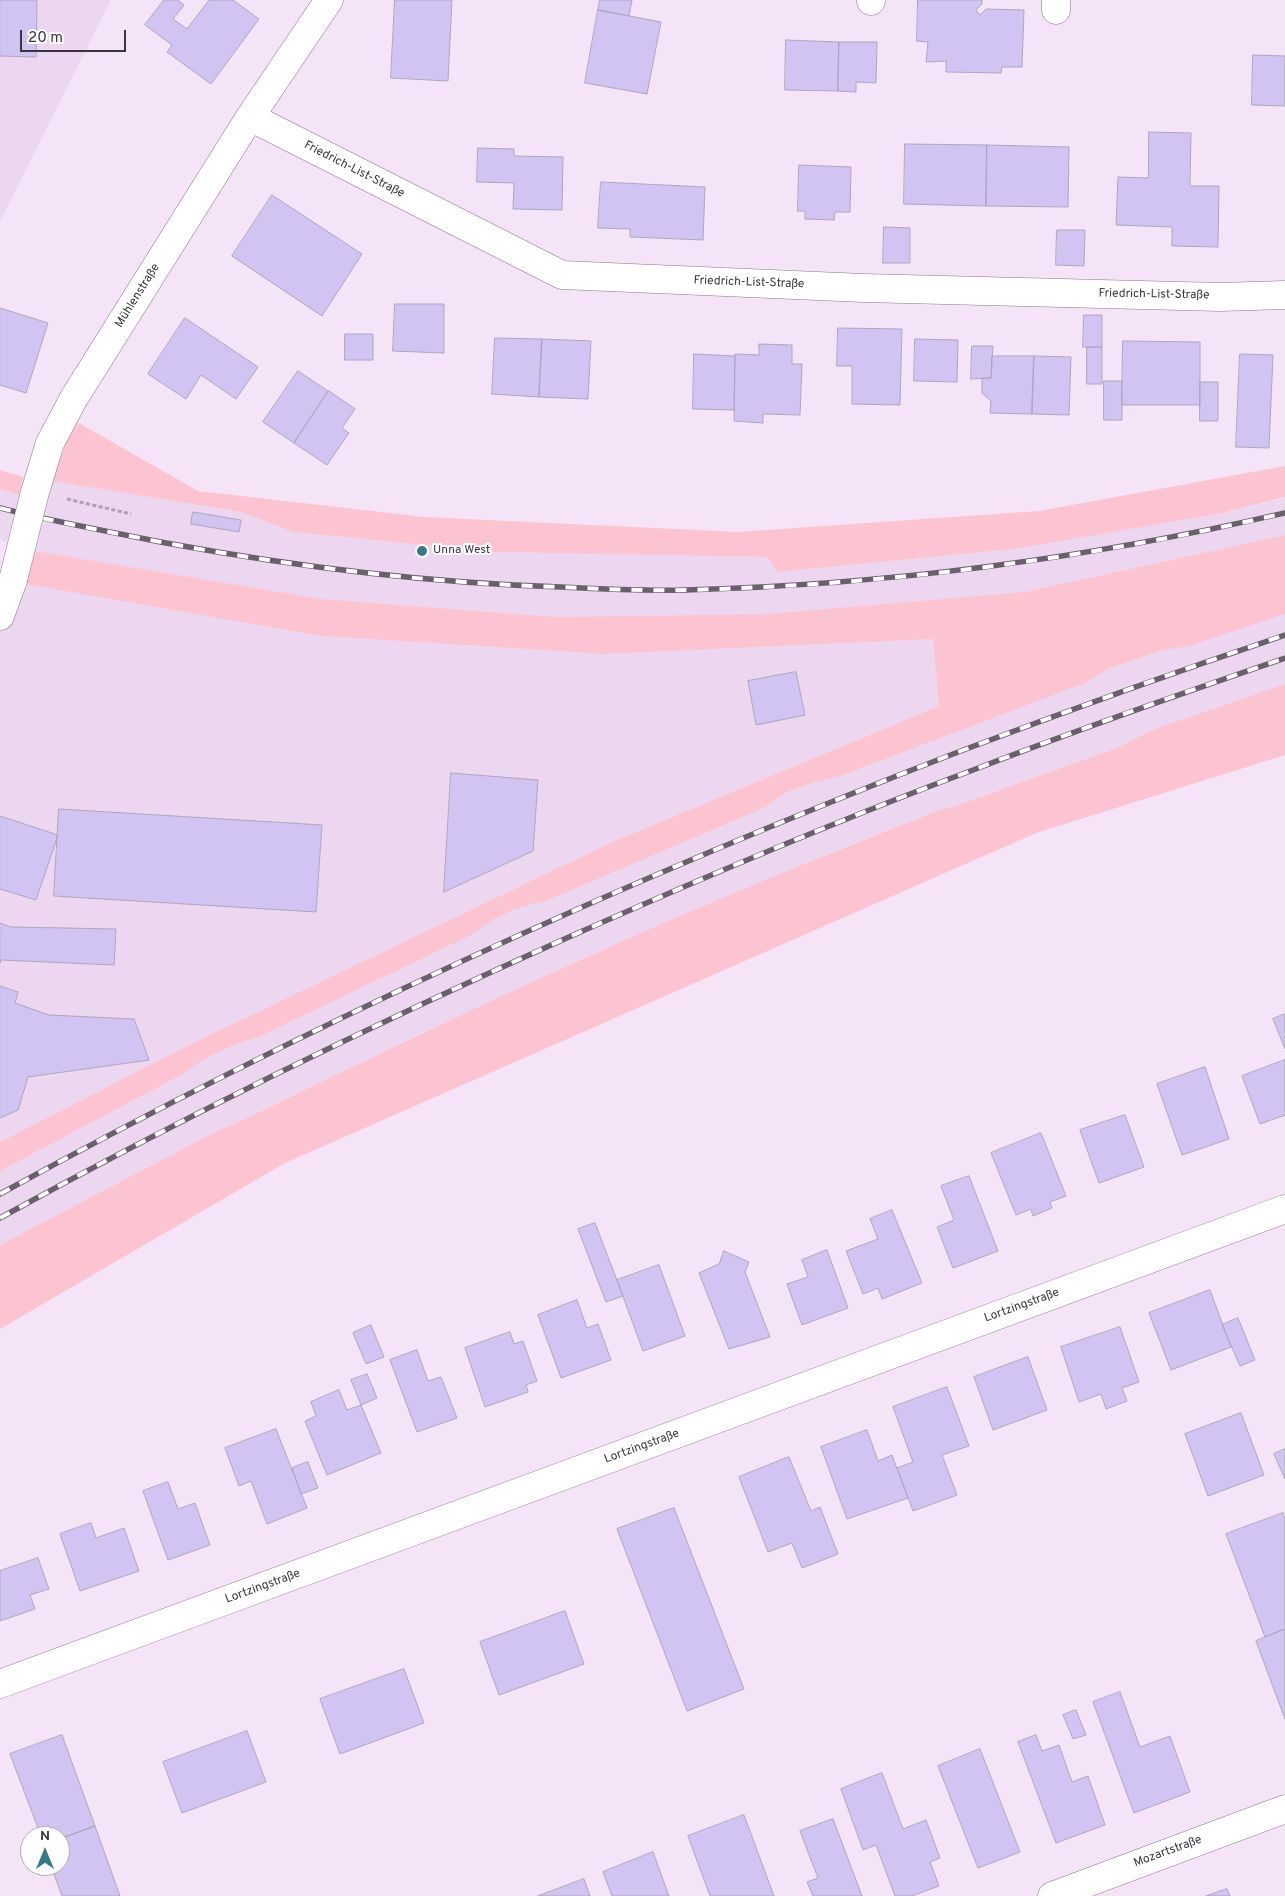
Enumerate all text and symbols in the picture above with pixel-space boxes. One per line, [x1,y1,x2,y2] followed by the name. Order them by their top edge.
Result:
[22,20,129,52] scale bar
[28,29,63,48] text: 20 m
[301,138,407,202] street label: Friedrich-List-Straße
[113,261,163,331] street label: Mühlenstraße
[693,274,805,292] street label: Friedrich-List-Straße
[1098,287,1210,303] street label: Friedrich-List-Straße
[415,544,429,558] marker: Unna West
[433,544,490,558] place label: Unna West
[983,1286,1061,1326] street label: Lortzingstraße
[603,1427,681,1467] street label: Lortzingstraße
[224,1567,302,1607] street label: Lortzingstraße
[20,1826,70,1876] north arrow
[40,1828,50,1845] text: N
[1132,1833,1204,1871] street label: Mozartstraße

